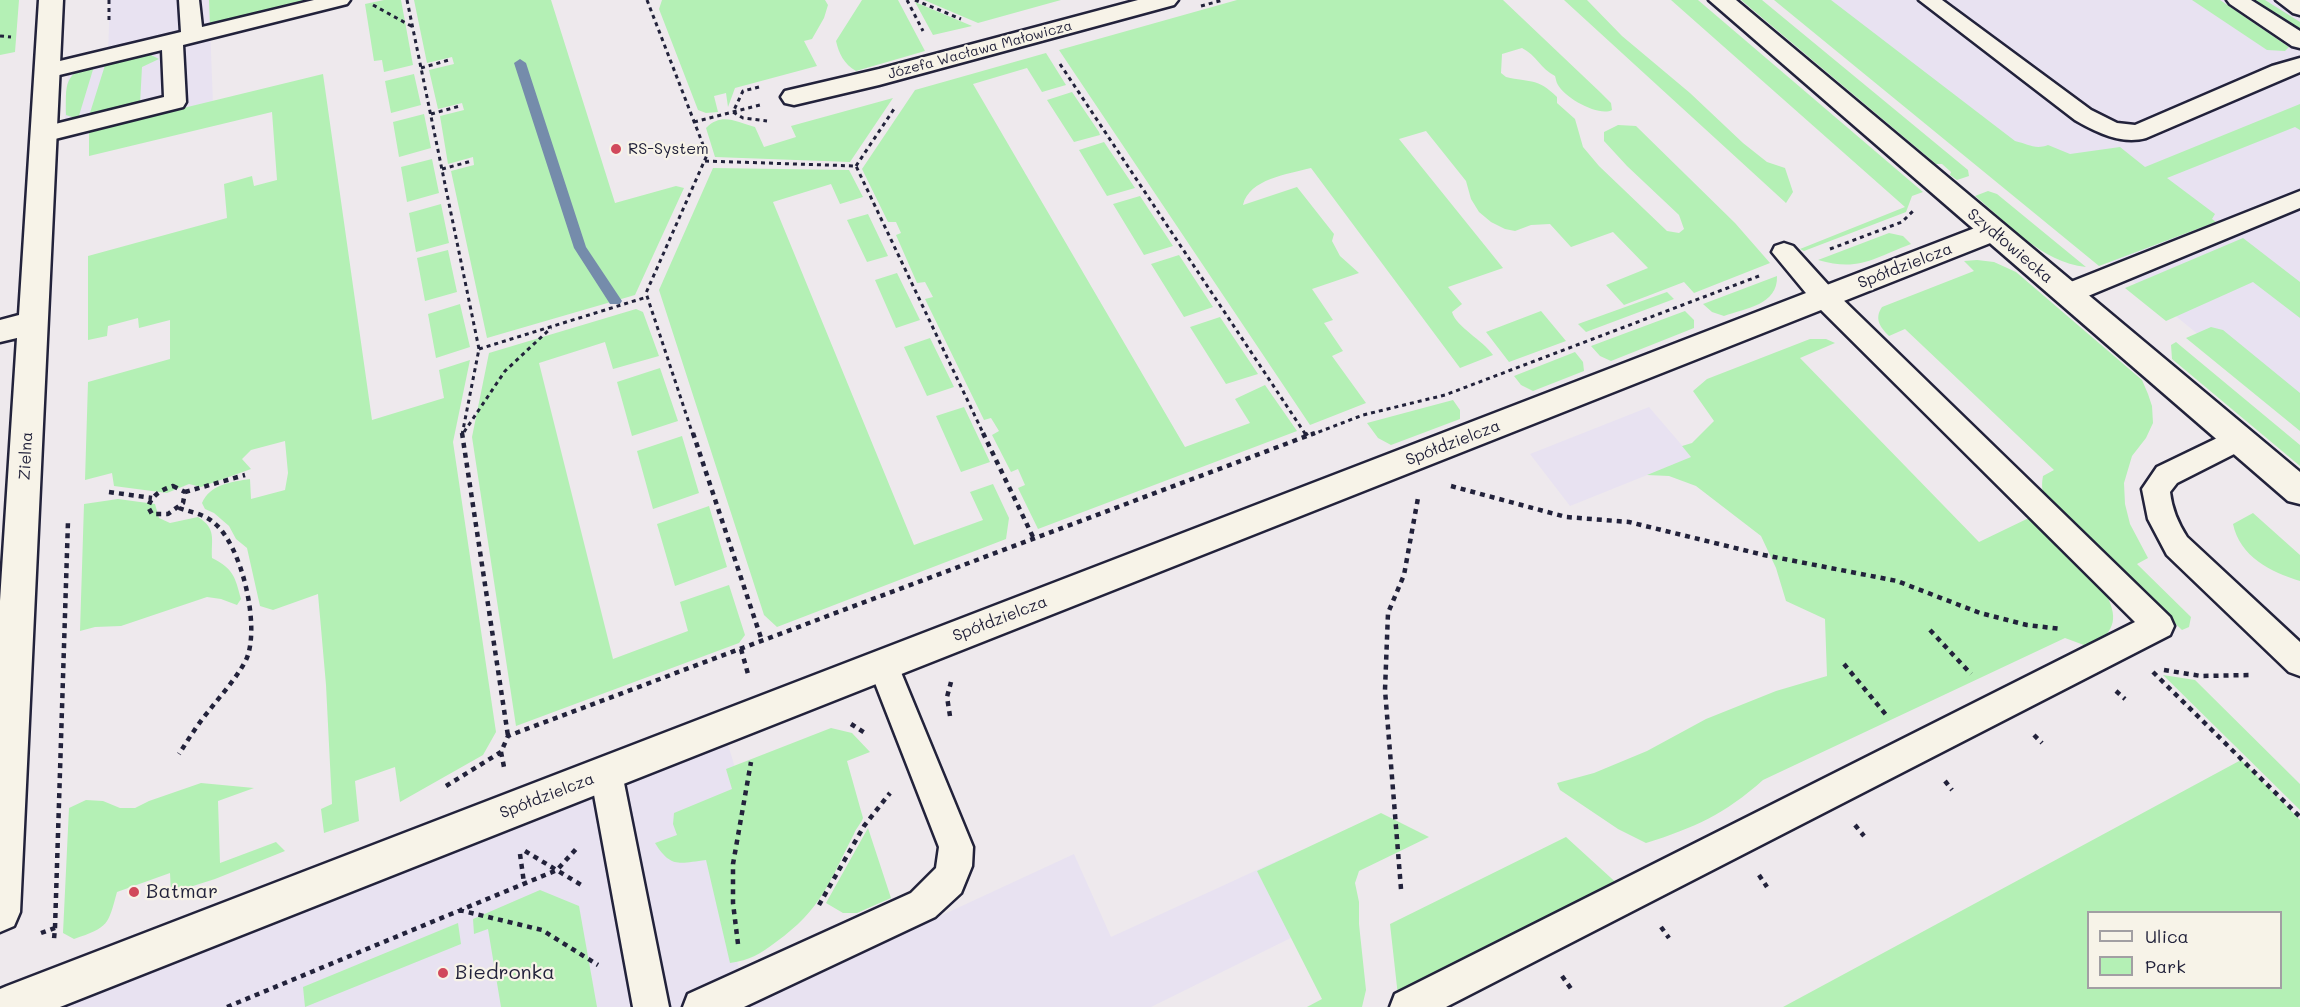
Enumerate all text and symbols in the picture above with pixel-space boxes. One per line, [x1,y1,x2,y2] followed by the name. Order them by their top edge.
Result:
[886,17,1074,83] street label: Józefa Wacława Małowicza
[628,139,709,159] place label: RS-System
[609,142,623,156] marker: RS-System
[1963,205,2057,287] street label: Szydłowiecka
[1855,239,1955,293] street label: Spółdzielcza
[1403,416,1503,470] street label: Spółdzielcza
[15,431,37,481] street label: Zielna
[950,592,1050,646] street label: Spółdzielcza
[497,769,597,823] street label: Spółdzielcza
[146,880,218,904] place label: Batmar
[127,885,141,899] marker: Batmar
[2087,911,2282,989] legend
[2145,924,2189,948] text: Ulica
[2145,954,2186,978] text: Park
[455,961,555,985] place label: Biedronka
[436,966,450,980] marker: Biedronka

